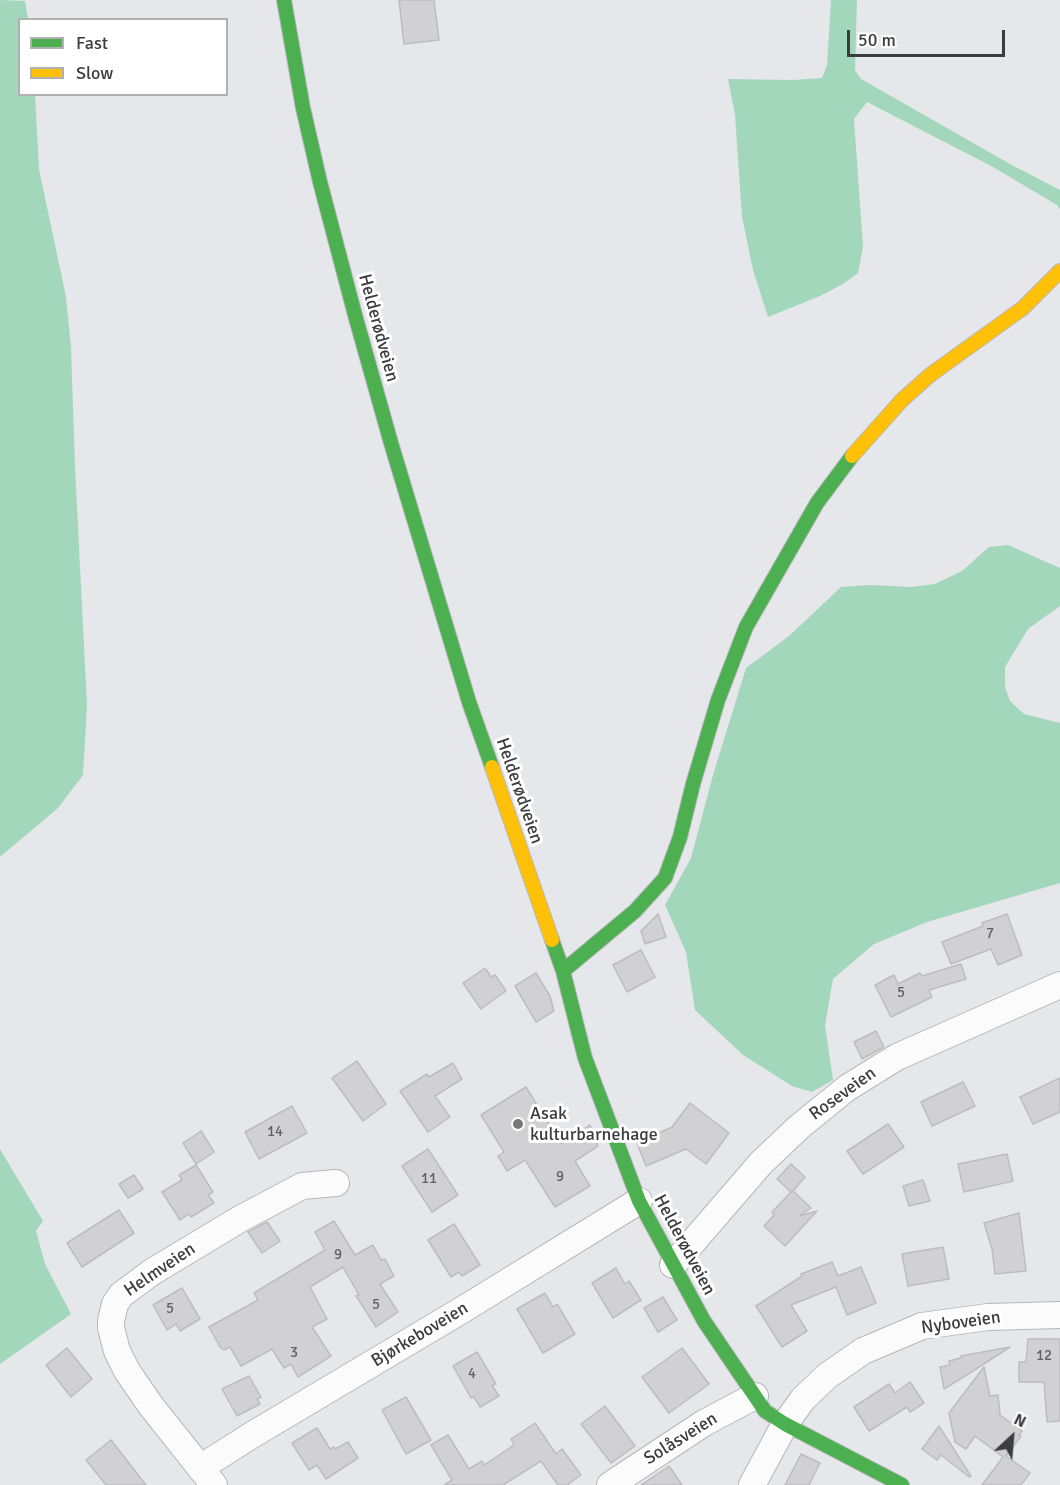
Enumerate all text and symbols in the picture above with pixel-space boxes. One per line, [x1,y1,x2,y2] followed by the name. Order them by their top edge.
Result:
[18,18,228,96] legend
[850,18,1008,56] scale bar
[858,29,896,51] text: 50 m
[76,32,108,54] text: Fast
[76,62,113,84] text: Slow
[353,272,403,384] street label: Helderødveien
[491,735,547,847] street label: Helderødveien
[986,925,994,943] house number: 7
[897,984,905,1002] house number: 5
[805,1063,881,1125] street label: Roseveien
[530,1103,658,1146] place label: Asak kulturbarnehage
[511,1117,525,1131] marker: Asak kulturbarnehage
[267,1123,283,1141] house number: 14
[556,1168,564,1186] house number: 9
[421,1170,437,1188] house number: 11
[648,1191,720,1299] street label: Helderødveien
[120,1238,200,1302] street label: Helmveien
[334,1246,342,1264] house number: 9
[372,1296,380,1314] house number: 5
[368,1298,472,1372] street label: Bjørkeboveien
[166,1300,174,1318] house number: 5
[920,1307,1002,1339] street label: Nyboveien
[290,1344,298,1362] house number: 3
[1036,1347,1052,1365] house number: 12
[468,1365,476,1383] house number: 4
[982,1407,1042,1467] north arrow
[640,1408,722,1470] street label: Solåsveien
[1010,1409,1029,1432] text: N

